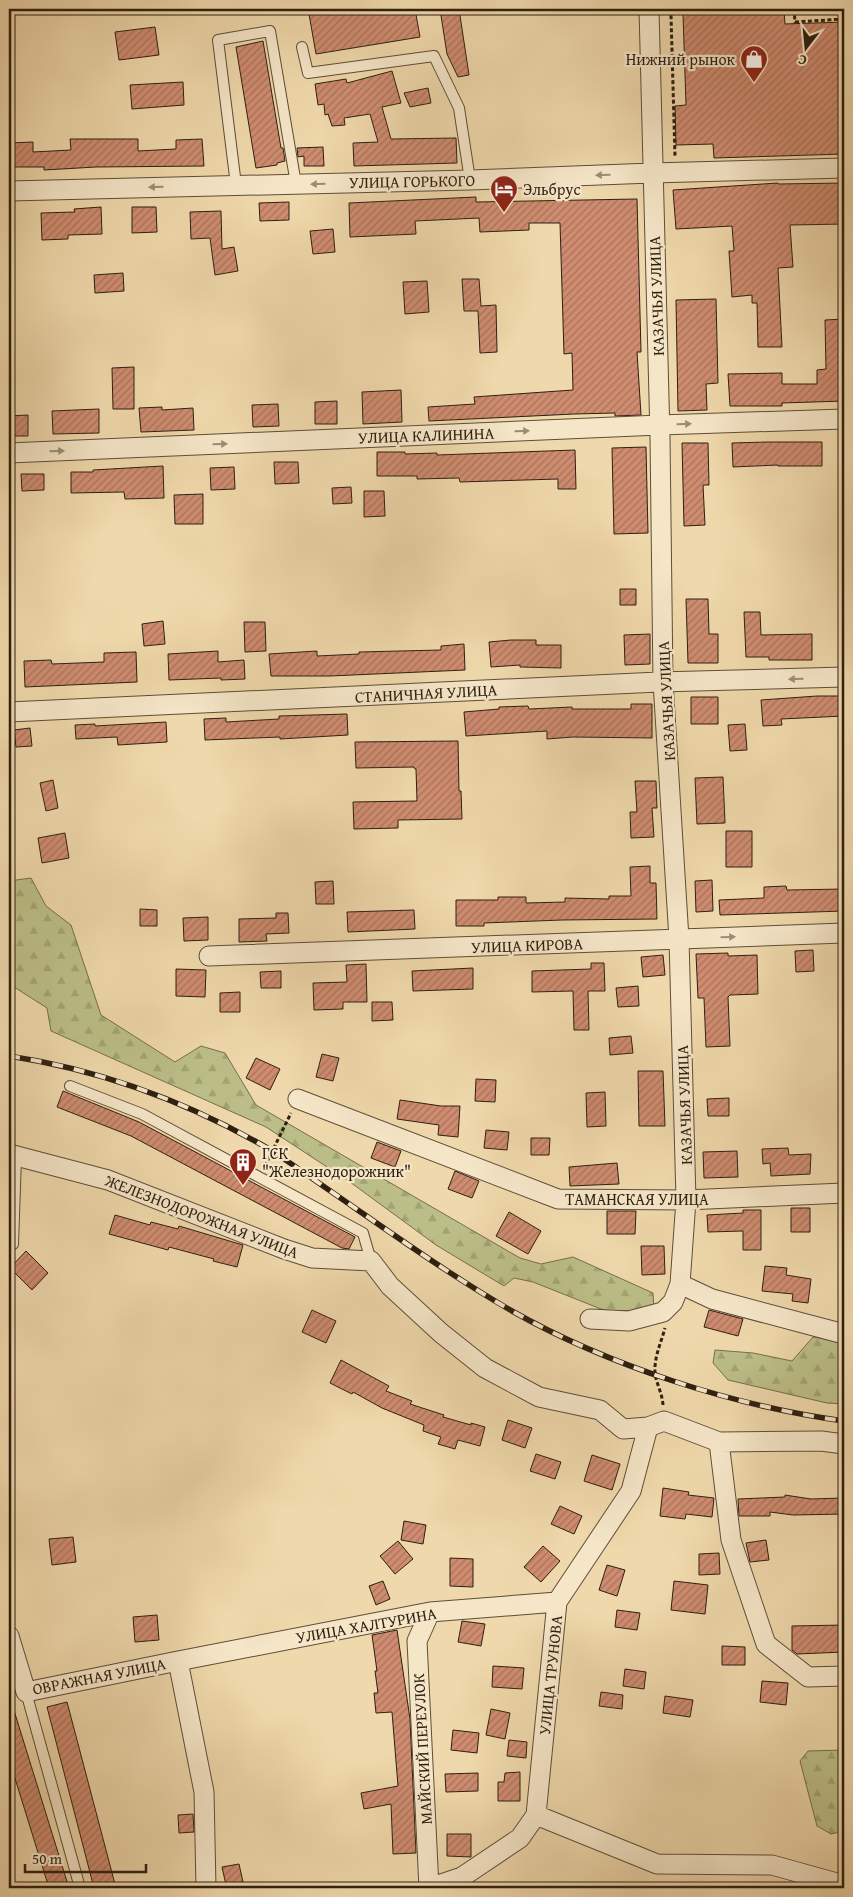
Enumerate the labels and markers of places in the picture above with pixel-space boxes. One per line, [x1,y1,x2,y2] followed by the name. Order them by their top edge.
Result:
[739,44,769,83] shop icon: Нижний рынок
[626,47,736,71] place label: Нижний рынок
[489,174,519,213] hotel icon: Эльбрус
[523,177,581,201] place label: Эльбрус
[262,1141,411,1183] place label: ГСК "Железнодорожник"
[228,1147,258,1186] building icon: ГСК "Железнодорожник"

